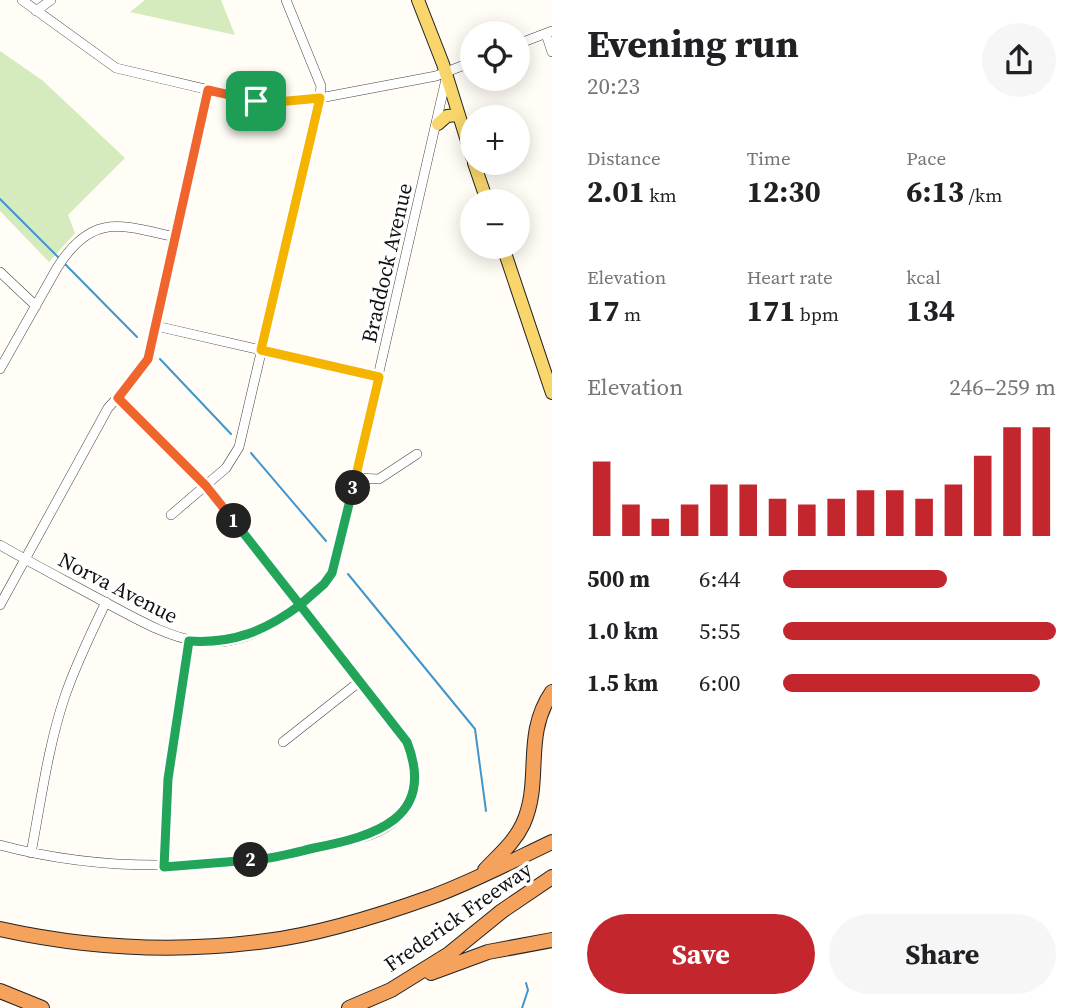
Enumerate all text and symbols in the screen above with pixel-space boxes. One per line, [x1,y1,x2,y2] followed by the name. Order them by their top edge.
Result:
[587,18,799,70] text: Evening run
[460,21,530,259] map controls
[460,21,530,91] button: locate
[982,23,1056,97] button: share
[587,70,640,102] text: 20:23
[226,71,286,131] pin
[237,82,275,120] icon: arrive
[460,105,530,175] button: +
[587,145,661,171] text: Distance
[747,145,791,171] text: Time
[906,145,946,171] text: Pace
[587,171,645,212] text: 2.01
[747,171,821,212] text: 12:30
[906,171,964,212] text: 6:13
[354,180,419,346] street label: Braddock Avenue
[645,182,677,208] text: km
[964,182,1002,208] text: /km
[460,189,530,259] button: −
[587,264,666,290] text: Elevation
[747,264,833,290] text: Heart rate
[906,264,941,290] text: kcal
[587,290,620,331] text: 17
[747,290,795,331] text: 171
[906,290,955,331] text: 134
[620,301,641,327] text: m
[795,301,839,327] text: bpm
[587,371,683,403] text: Elevation
[949,371,1056,403] text: 246–259 m
[336,470,370,505] pin: 3
[347,474,358,500] text: 3
[216,504,252,538] pin: 1
[228,507,239,533] text: 1
[53,545,183,630] street label: Norva Avenue
[587,563,650,595] text: 500 m
[699,563,740,595] text: 6:44
[587,615,658,647] text: 1.0 km
[699,615,740,647] text: 5:55
[587,667,658,699] text: 1.5 km
[699,667,740,699] text: 6:00
[233,842,268,878] pin: 2
[245,846,256,872] text: 2
[378,855,537,978] street label: Frederick Freeway
[587,914,815,994] button: Save
[829,914,1056,994] button: Share

